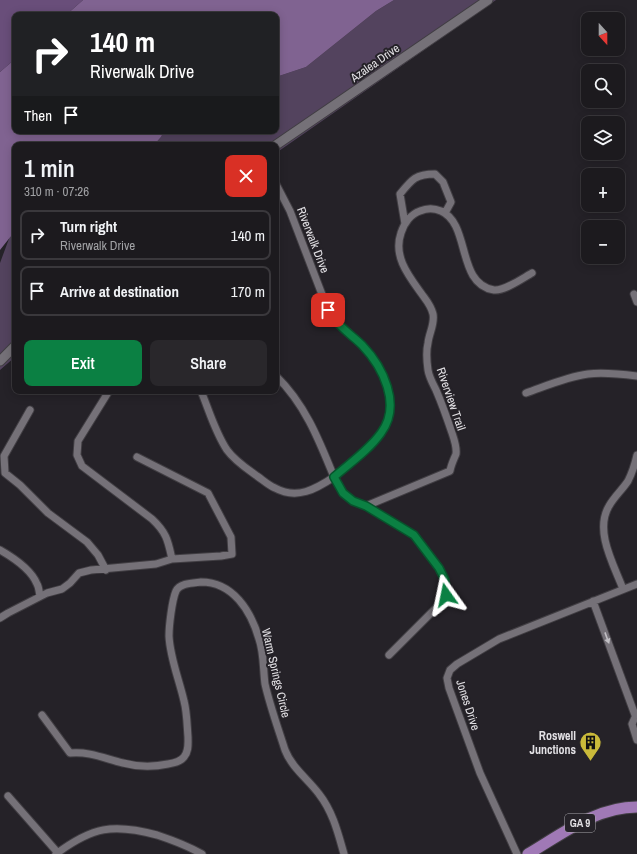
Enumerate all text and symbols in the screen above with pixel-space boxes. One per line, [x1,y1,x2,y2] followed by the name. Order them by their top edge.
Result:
[581,12,625,56] north arrow
[581,12,625,264] map controls
[90,23,155,61] text: 140 m
[24,28,76,80] icon: right
[347,40,403,86] street label: Azalea Drive
[90,59,194,84] text: Riverwalk Drive
[581,64,625,108] button: search
[60,104,82,126] icon: arrive
[24,105,52,126] text: Then
[581,116,625,160] button: layers
[24,152,75,184] text: 1 min
[225,155,267,197] button: close
[581,168,625,212] button: +
[24,183,89,200] text: 310 m · 07:26
[293,205,333,275] street label: Riverwalk Drive
[60,216,117,237] text: Turn right
[581,220,625,264] button: −
[26,224,48,246] icon: right
[231,225,265,246] text: 140 m
[60,237,135,254] text: Riverwalk Drive
[26,280,48,302] icon: arrive
[60,281,179,302] text: Arrive at destination
[231,281,265,302] text: 170 m
[311,293,345,327] pin
[317,299,339,321] icon: arrive
[24,340,142,386] button: Exit
[150,340,267,386] button: Share
[433,365,469,433] street label: Riverview Trail
[425,574,467,616] position arrow
[258,627,294,719] street label: Warm Springs Circle
[604,632,610,644] one-way arrow
[452,678,484,732] street label: Jones Drive
[530,728,577,758] place label: Roswell Junctions
[578,730,604,763] building icon: Roswell Junctions
[565,814,595,832] road number: GA 9

